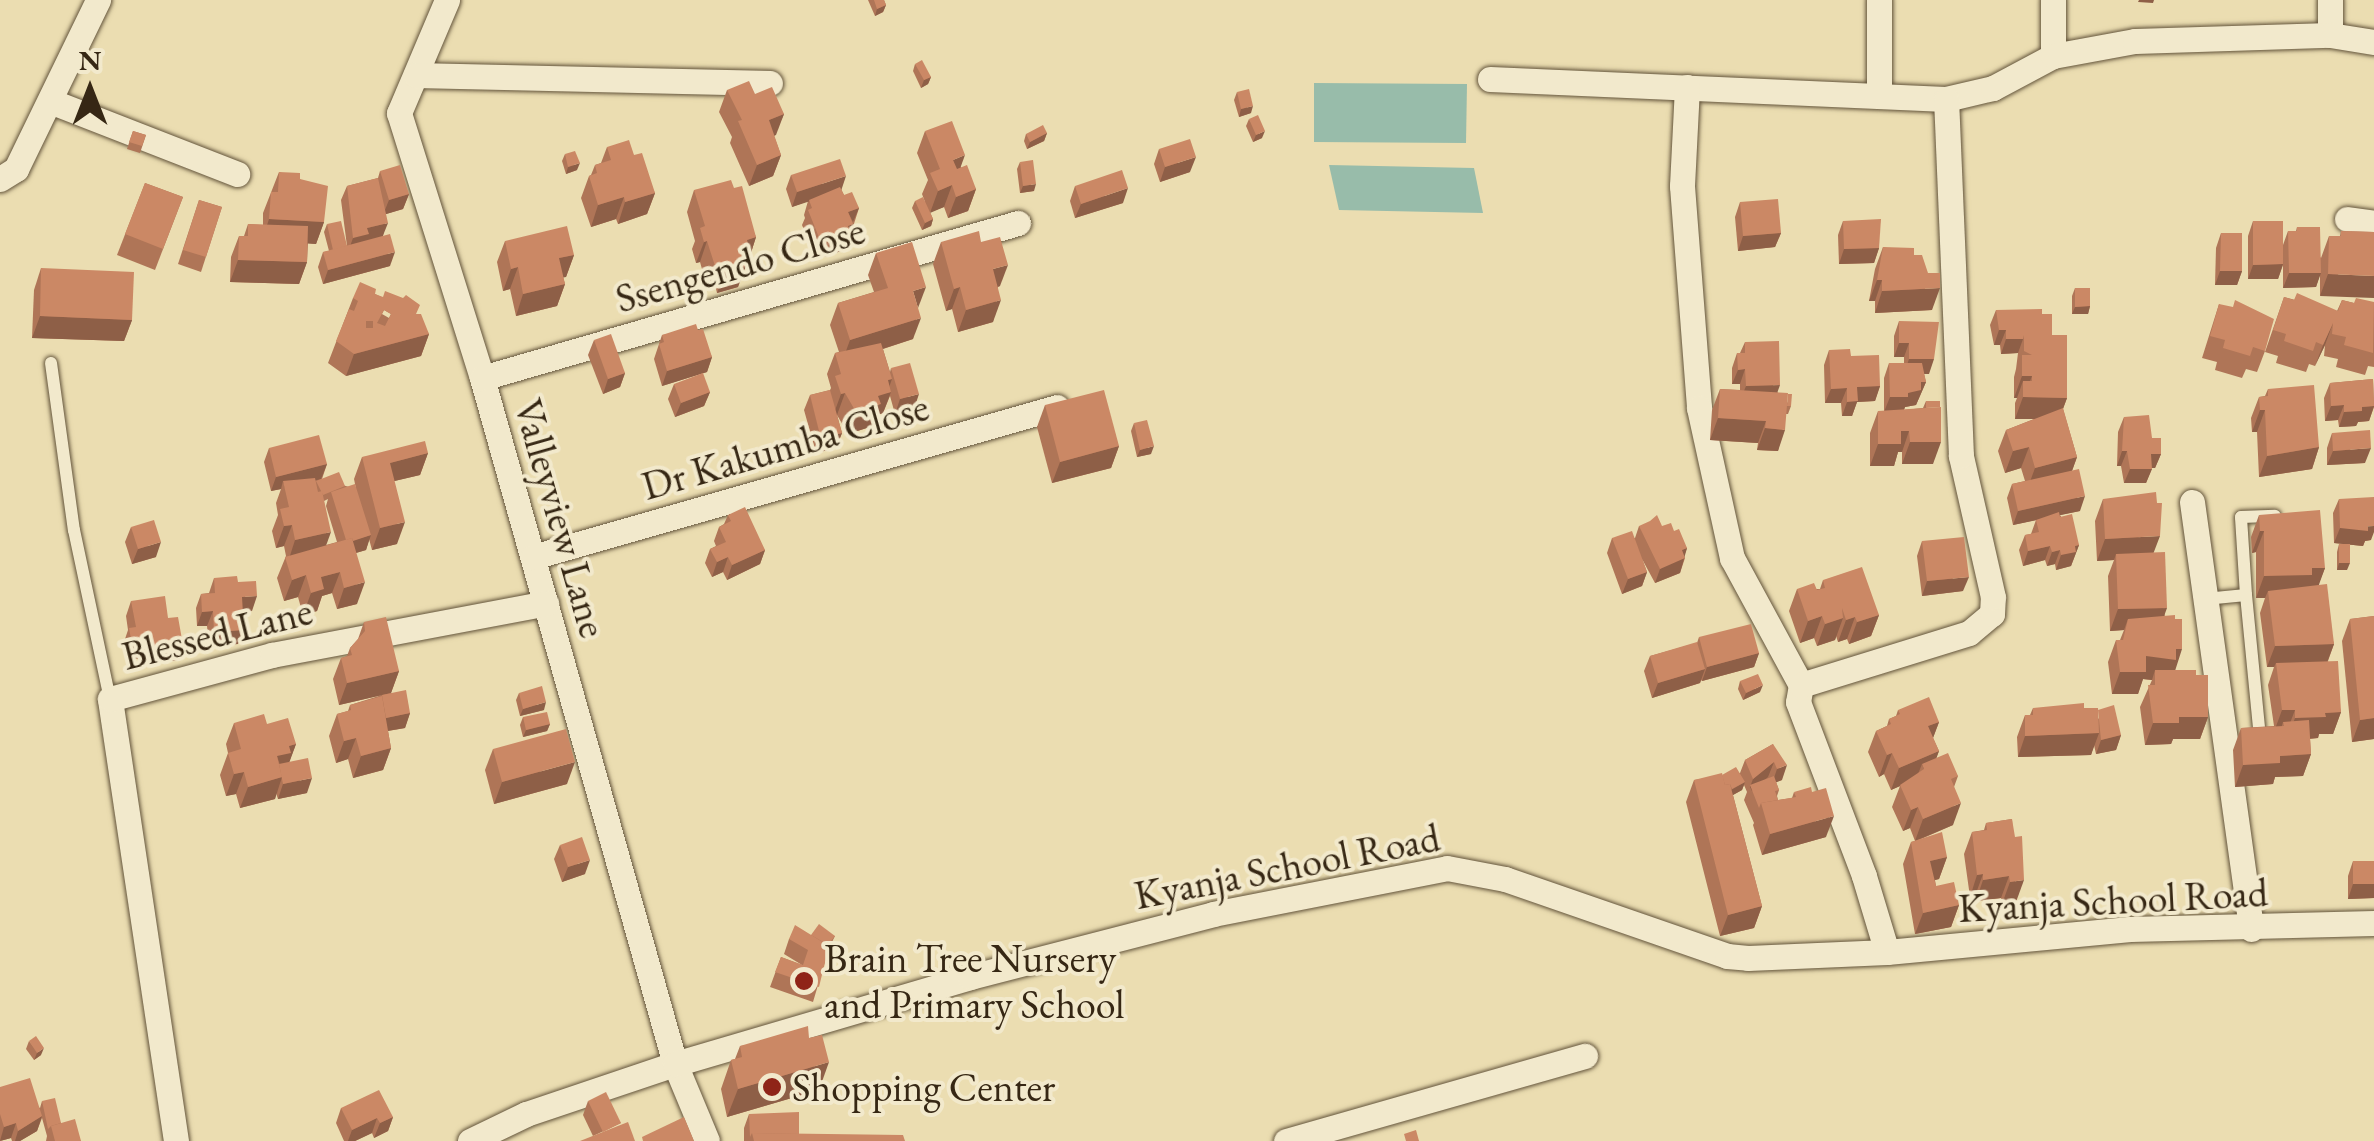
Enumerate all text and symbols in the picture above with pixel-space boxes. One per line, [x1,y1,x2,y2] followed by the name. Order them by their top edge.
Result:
[40,40,140,140] north arrow
[79,42,101,78] text: N
[610,206,870,322] street label: Ssengendo Close
[636,382,934,510] street label: Dr Kakumba Close
[504,393,618,643] street label: Valleyview Lane
[117,586,317,680] street label: Blessed Lane
[1130,813,1444,919] street label: Kyanja School Road
[1957,868,2269,932] street label: Kyanja School Road
[824,934,1125,1028] place label: Brain Tree Nursery and Primary School
[793,970,815,992] marker: Brain Tree Nursery and Primary School
[792,1063,1055,1111] place label: Shopping Center
[761,1076,783,1098] marker: Shopping Center

